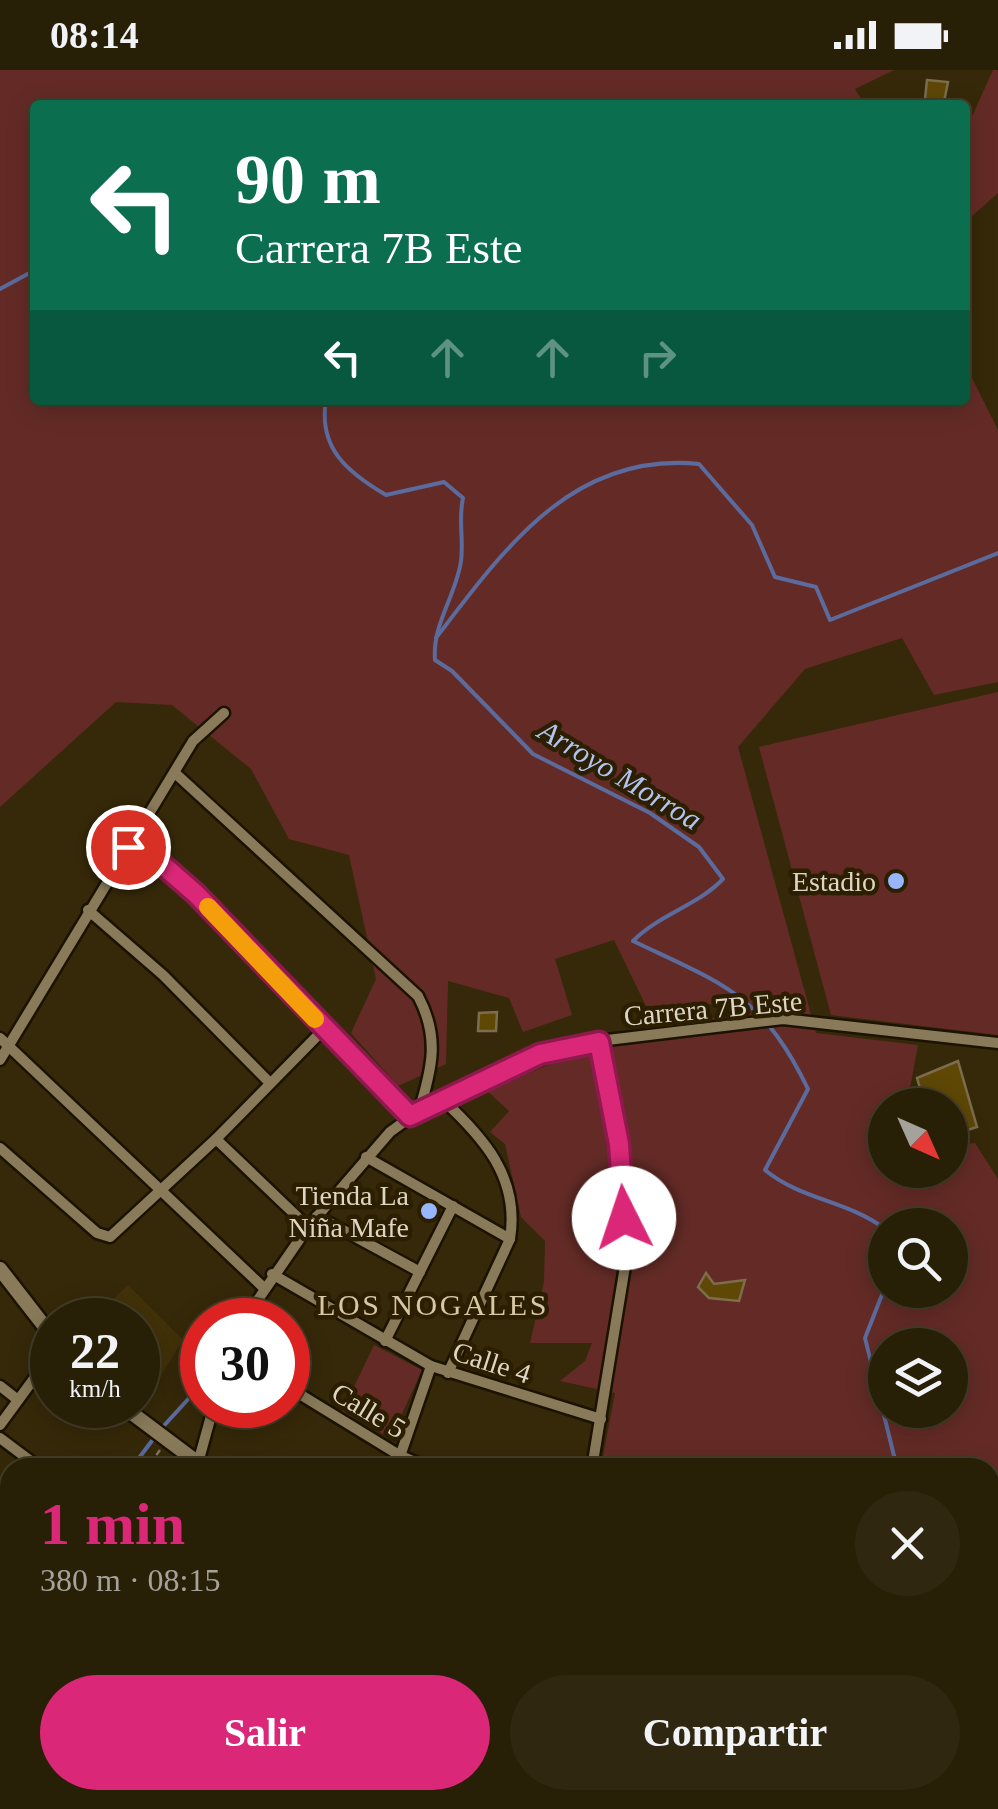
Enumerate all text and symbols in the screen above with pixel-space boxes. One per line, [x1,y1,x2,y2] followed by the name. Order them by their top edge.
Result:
[50,14,139,56] text: 08:14
[70,140,200,270] icon: left
[235,141,381,218] text: 90 m
[235,223,522,273] text: Carrera 7B Este
[315,330,370,385] icon: left
[420,330,475,385] icon: ahead
[525,330,580,385] icon: ahead
[630,330,685,385] icon: right
[531,712,707,836] water label: Arroyo Morroa
[86,805,171,890] pin
[101,820,156,875] icon: arrive
[792,866,876,897] place label: Estadio
[885,870,907,892] marker: Estadio
[623,985,803,1032] street label: Carrera 7B Este
[868,1088,968,1188] north arrow
[868,1088,968,1428] map controls
[572,1166,676,1270] position arrow
[288,1180,410,1243] place label: Tienda La Niña Mafe
[418,1200,440,1222] marker: Tienda La Niña Mafe
[868,1208,968,1308] button: search
[317,1288,549,1321] district label: LOS NOGALES
[180,1298,310,1428] speed limit sign: 30
[70,1323,120,1379] text: 22
[868,1328,968,1428] button: layers
[449,1335,535,1390] street label: Calle 4
[69,1375,121,1402] text: km/h
[326,1377,411,1444] street label: Calle 5
[40,1491,185,1557] text: 1 min
[855,1491,960,1596] button: close
[40,1562,220,1598] text: 380 m · 08:15
[40,1675,490,1790] button: Salir
[510,1675,960,1790] button: Compartir

